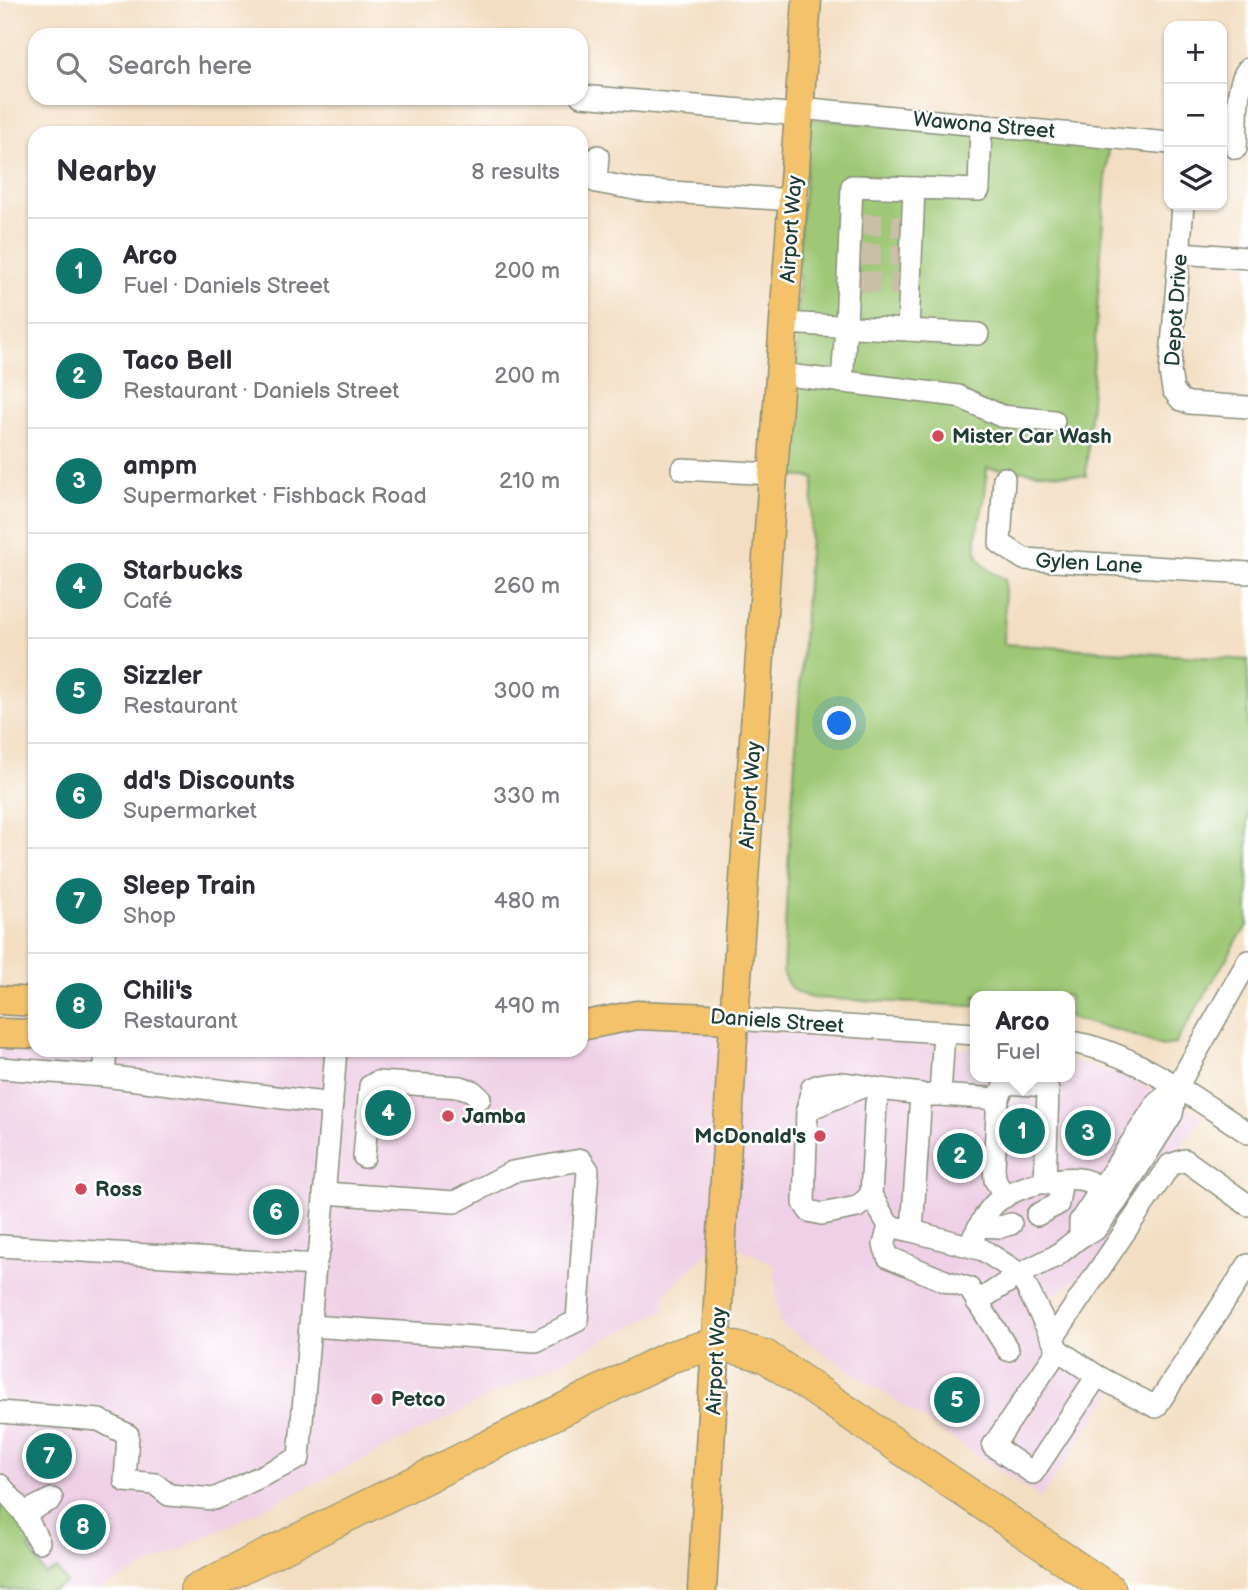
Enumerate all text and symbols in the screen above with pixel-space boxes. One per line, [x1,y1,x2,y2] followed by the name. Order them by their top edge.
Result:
[1164,21,1227,210] map controls
[1164,21,1227,84] button: +
[28,28,588,105] search box
[52,48,90,86] icon: search
[108,51,252,82] text: Search here
[1164,84,1227,147] button: −
[912,107,1057,144] street label: Wawona Street
[1164,147,1227,210] button: layers
[56,154,156,190] text: Nearby
[471,158,560,186] text: 8 results
[775,174,808,284] street label: Airport Way
[123,241,177,272] text: Arco
[1160,253,1193,367] street label: Depot Drive
[74,257,84,285] text: 1
[494,257,560,285] text: 200 m
[123,272,330,300] text: Fuel · Daniels Street
[123,346,232,377] text: Taco Bell
[72,362,86,390] text: 2
[494,362,560,390] text: 200 m
[123,377,399,405] text: Restaurant · Daniels Street
[952,424,1112,449] place label: Mister Car Wash
[930,428,946,444] marker: Mister Car Wash
[123,451,197,482] text: ampm
[72,467,86,495] text: 3
[499,467,560,495] text: 210 m
[123,482,427,510] text: Supermarket · Fishback Road
[1035,548,1143,579] street label: Gylen Lane
[123,556,243,587] text: Starbucks
[72,572,86,600] text: 4
[494,572,560,600] text: 260 m
[123,587,172,615] text: Café
[123,661,202,692] text: Sizzler
[72,677,86,705] text: 5
[494,677,560,705] text: 300 m
[123,692,237,720] text: Restaurant
[822,706,856,740] your location
[734,740,767,850] street label: Airport Way
[123,766,295,797] text: dd's Discounts
[72,782,86,810] text: 6
[493,782,560,810] text: 330 m
[123,797,257,825] text: Supermarket
[123,871,256,902] text: Sleep Train
[73,887,85,915] text: 7
[494,887,560,915] text: 480 m
[123,902,176,930] text: Shop
[123,976,193,1007] text: Chili's
[970,991,1075,1082] popup
[72,992,86,1020] text: 8
[494,992,560,1020] text: 490 m
[709,1004,845,1039] street label: Daniels Street
[123,1007,237,1035] text: Restaurant
[995,1007,1050,1038] text: Arco
[995,1038,1040,1066] text: Fuel
[365,1087,411,1139] pin: 4
[462,1104,526,1129] place label: Jamba
[999,1105,1045,1157] pin: 1
[1065,1107,1111,1159] pin: 3
[440,1108,456,1124] marker: Jamba
[694,1124,806,1149] place label: McDonald's
[812,1128,828,1144] marker: McDonald's
[937,1130,983,1182] pin: 2
[95,1177,142,1202] place label: Ross
[73,1181,89,1197] marker: Ross
[253,1186,299,1238] pin: 6
[701,1306,732,1416] street label: Airport Way
[934,1374,980,1426] pin: 5
[391,1387,445,1412] place label: Petco
[369,1391,385,1407] marker: Petco
[26,1430,72,1482] pin: 7
[60,1501,106,1553] pin: 8

